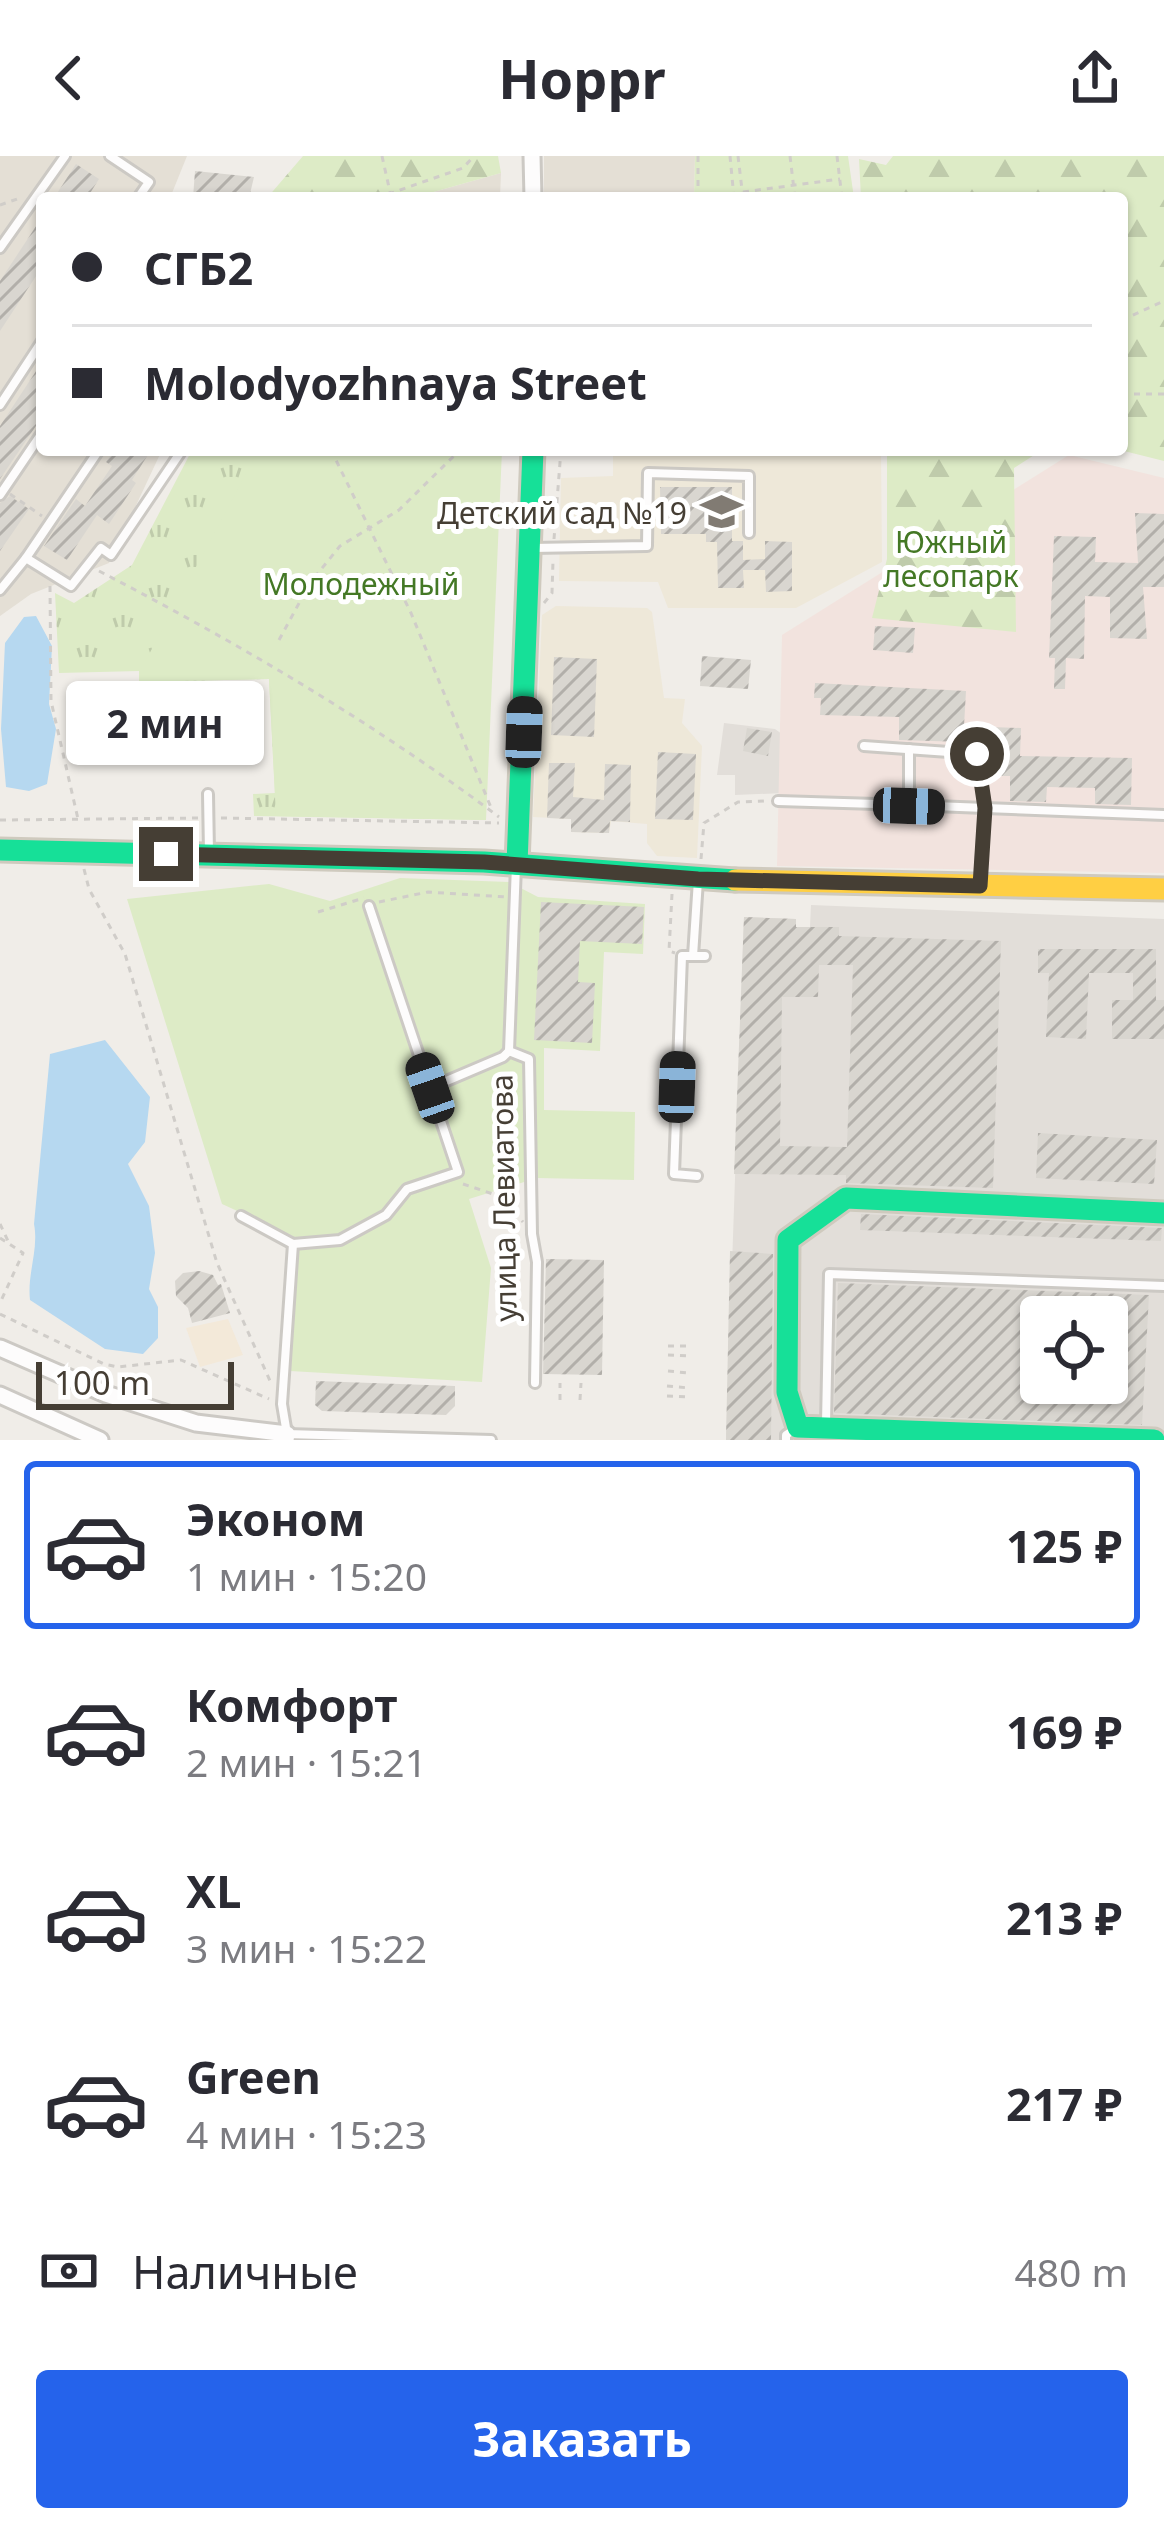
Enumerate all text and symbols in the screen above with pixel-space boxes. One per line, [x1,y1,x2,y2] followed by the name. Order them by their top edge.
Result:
[498,41,666,115] text: Hoppr
[36,45,102,111] icon: back
[1062,45,1128,111] icon: share
[144,237,253,298] text: СГБ2
[144,352,647,413] text: Molodyozhnaya Street
[698,489,744,535] school or university icon: Детский сад №19
[437,492,687,533] place label: Детский сад №19
[883,521,1019,596] park label: Южный лесопарк
[263,563,459,604] park label: Молодежный
[67,680,265,764] callout: 2 мин
[505,695,543,769] car
[107,696,223,749] text: 2 мин
[950,727,1004,781] route start
[872,787,946,825] car
[139,827,193,881] route end
[401,1048,459,1128] car
[658,1050,696,1124] car
[480,1074,526,1322] street label: улица Левиатова
[1020,1296,1128,1404] map controls
[1020,1296,1128,1404] button: locate
[36,1356,234,1409] scale bar
[54,1360,150,1405] text: 100 m
[186,1488,365,1549] text: Эконом
[42,1491,150,1599] icon: car
[1006,1515,1122,1576] text: 125 ₽
[186,1549,427,1602] text: 1 мин · 15:20
[186,1674,397,1735] text: Комфорт
[42,1677,150,1785] icon: car
[1006,1701,1122,1762] text: 169 ₽
[186,1735,427,1788] text: 2 мин · 15:21
[186,1860,241,1921] text: XL
[42,1863,150,1971] icon: car
[1006,1887,1122,1948] text: 213 ₽
[186,1921,427,1974] text: 3 мин · 15:22
[186,2046,321,2107] text: Green
[42,2049,150,2157] icon: car
[1006,2073,1122,2134] text: 217 ₽
[186,2107,427,2160] text: 4 мин · 15:23
[36,2238,102,2304] icon: cash
[132,2241,358,2302] text: Наличные
[1014,2245,1128,2298] text: 480 m
[36,2370,1128,2508] button: Заказать

